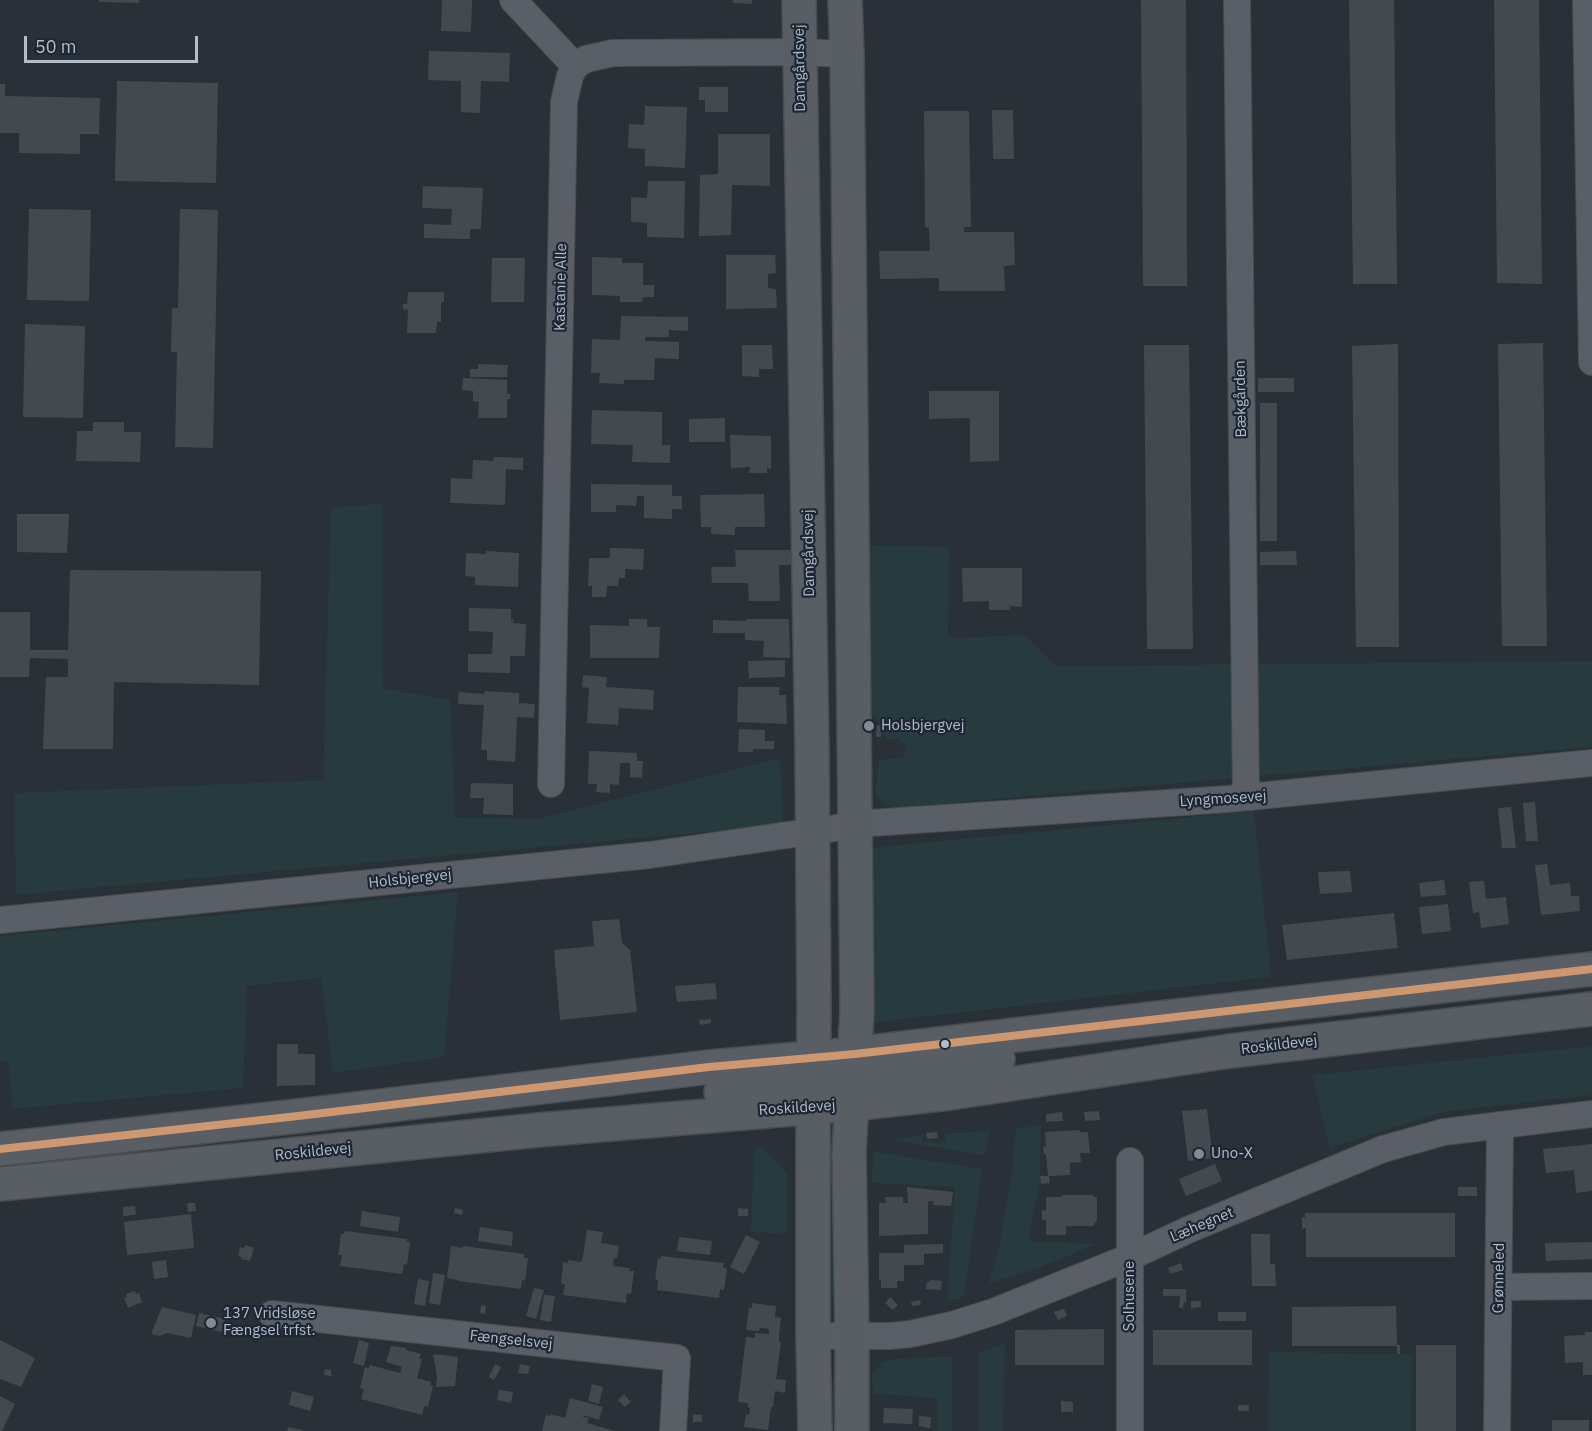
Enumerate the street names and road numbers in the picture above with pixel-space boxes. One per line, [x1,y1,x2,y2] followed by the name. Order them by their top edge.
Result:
[790,24,810,112] street label: Damgårdsvej
[551,243,571,331] street label: Kastanie Alle
[1231,360,1251,438] street label: Bækgården
[799,509,819,597] street label: Damgårdsvej
[1179,787,1267,811] street label: Lyngmosevej
[368,866,452,892] street label: Holsbjergvej
[1240,1031,1318,1059] street label: Roskildevej
[758,1096,836,1120] street label: Roskildevej
[274,1139,352,1165] street label: Roskildevej
[1168,1204,1236,1246] street label: Læhegnet
[1489,1243,1509,1313] street label: Grønneled
[1121,1261,1139,1331] street label: Solhusene
[469,1327,553,1353] street label: Fængselsvej

